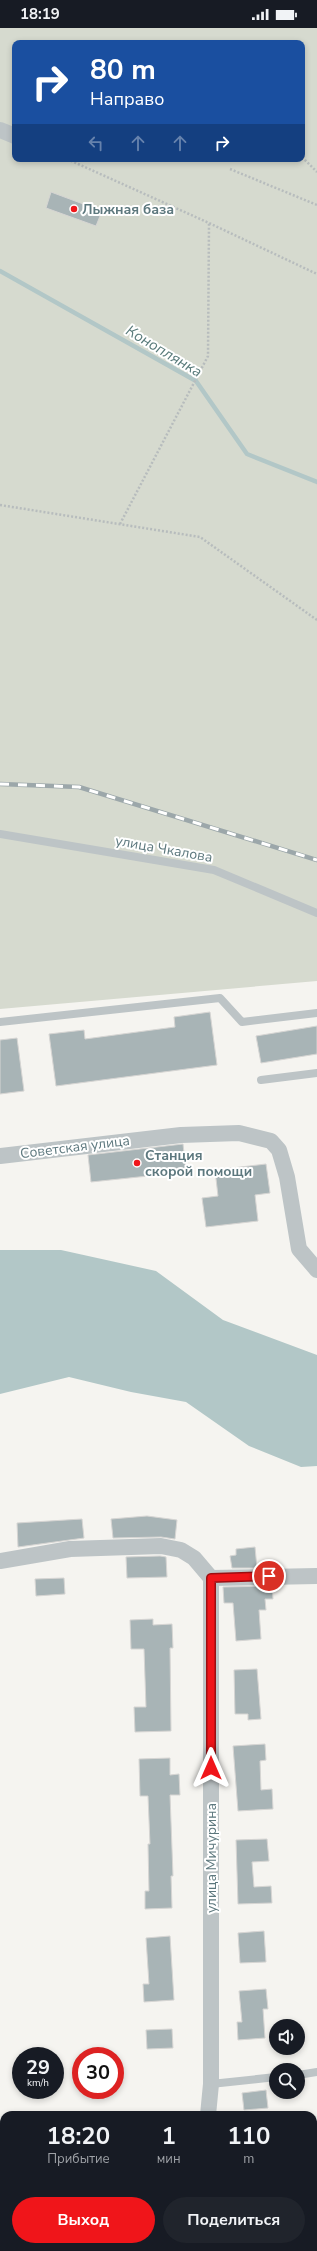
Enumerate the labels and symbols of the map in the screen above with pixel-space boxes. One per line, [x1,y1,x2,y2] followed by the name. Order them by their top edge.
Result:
[82,200,174,219] place label: Лыжная база
[69,204,79,214] marker: Лыжная база
[122,320,206,382] water label: Коноплянка
[114,831,214,867] street label: улица Чкалова
[19,1131,131,1163] street label: Советская улица
[145,1146,252,1181] place label: Станция скорой помощи
[132,1158,142,1168] marker: Станция скорой помощи
[252,1559,286,1593] pin
[190,1747,232,1789] position arrow
[202,1803,221,1913] street label: улица Мичурина
[72,2047,124,2099] speed limit sign: 30

